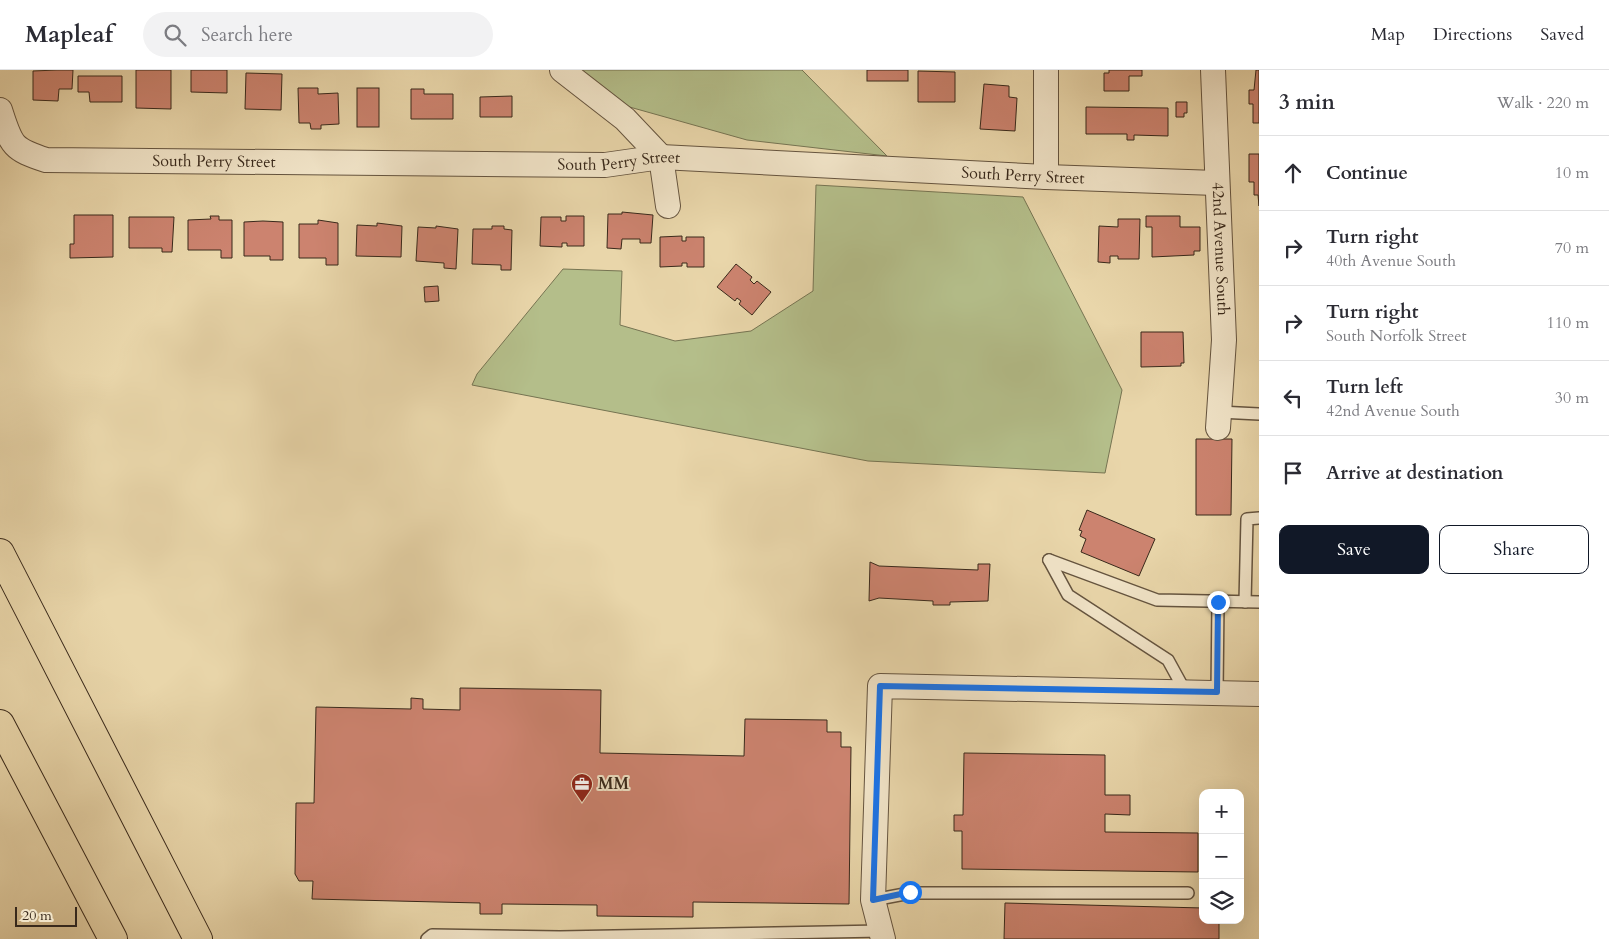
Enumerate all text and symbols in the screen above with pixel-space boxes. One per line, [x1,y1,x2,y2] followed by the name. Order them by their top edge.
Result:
[143,12,493,57] search box
[25,18,113,51] text: Mapleaf
[161,21,189,49] icon: search
[201,22,293,48] text: Search here
[1371,22,1405,47] text: Map
[1433,22,1512,47] text: Directions
[1540,22,1584,47] text: Saved
[1279,88,1335,117] text: 3 min
[1497,92,1589,114] text: Walk · 220 m
[557,146,681,176] street label: South Perry Street
[152,150,276,173] street label: South Perry Street
[1279,159,1307,187] icon: ahead
[1326,160,1408,186] text: Continue
[961,162,1085,189] street label: South Perry Street
[1555,162,1589,184] text: 10 m
[1207,182,1234,316] street label: 42nd Avenue South
[1326,224,1418,250] text: Turn right
[1279,234,1307,262] icon: right
[1555,237,1589,259] text: 70 m
[1326,250,1456,272] text: 40th Avenue South
[1326,299,1418,325] text: Turn right
[1279,309,1307,337] icon: right
[1547,312,1589,334] text: 110 m
[1326,325,1467,347] text: South Norfolk Street
[1326,374,1403,400] text: Turn left
[1279,384,1307,412] icon: left
[1555,387,1589,409] text: 30 m
[1326,400,1460,422] text: 42nd Avenue South
[1279,459,1307,487] icon: arrive
[1326,460,1503,486] text: Arrive at destination
[1279,525,1429,574] button: Save
[1439,525,1589,574] button: Share
[1207,591,1230,614] route end
[570,772,594,803] office icon: MM
[598,773,630,795] place label: MM
[1199,789,1244,924] map controls
[1199,789,1244,834] button: +
[1199,834,1244,879] button: −
[1199,879,1244,924] button: layers
[899,881,922,904] route start
[15,904,78,927] scale bar
[22,906,52,925] text: 20 m

